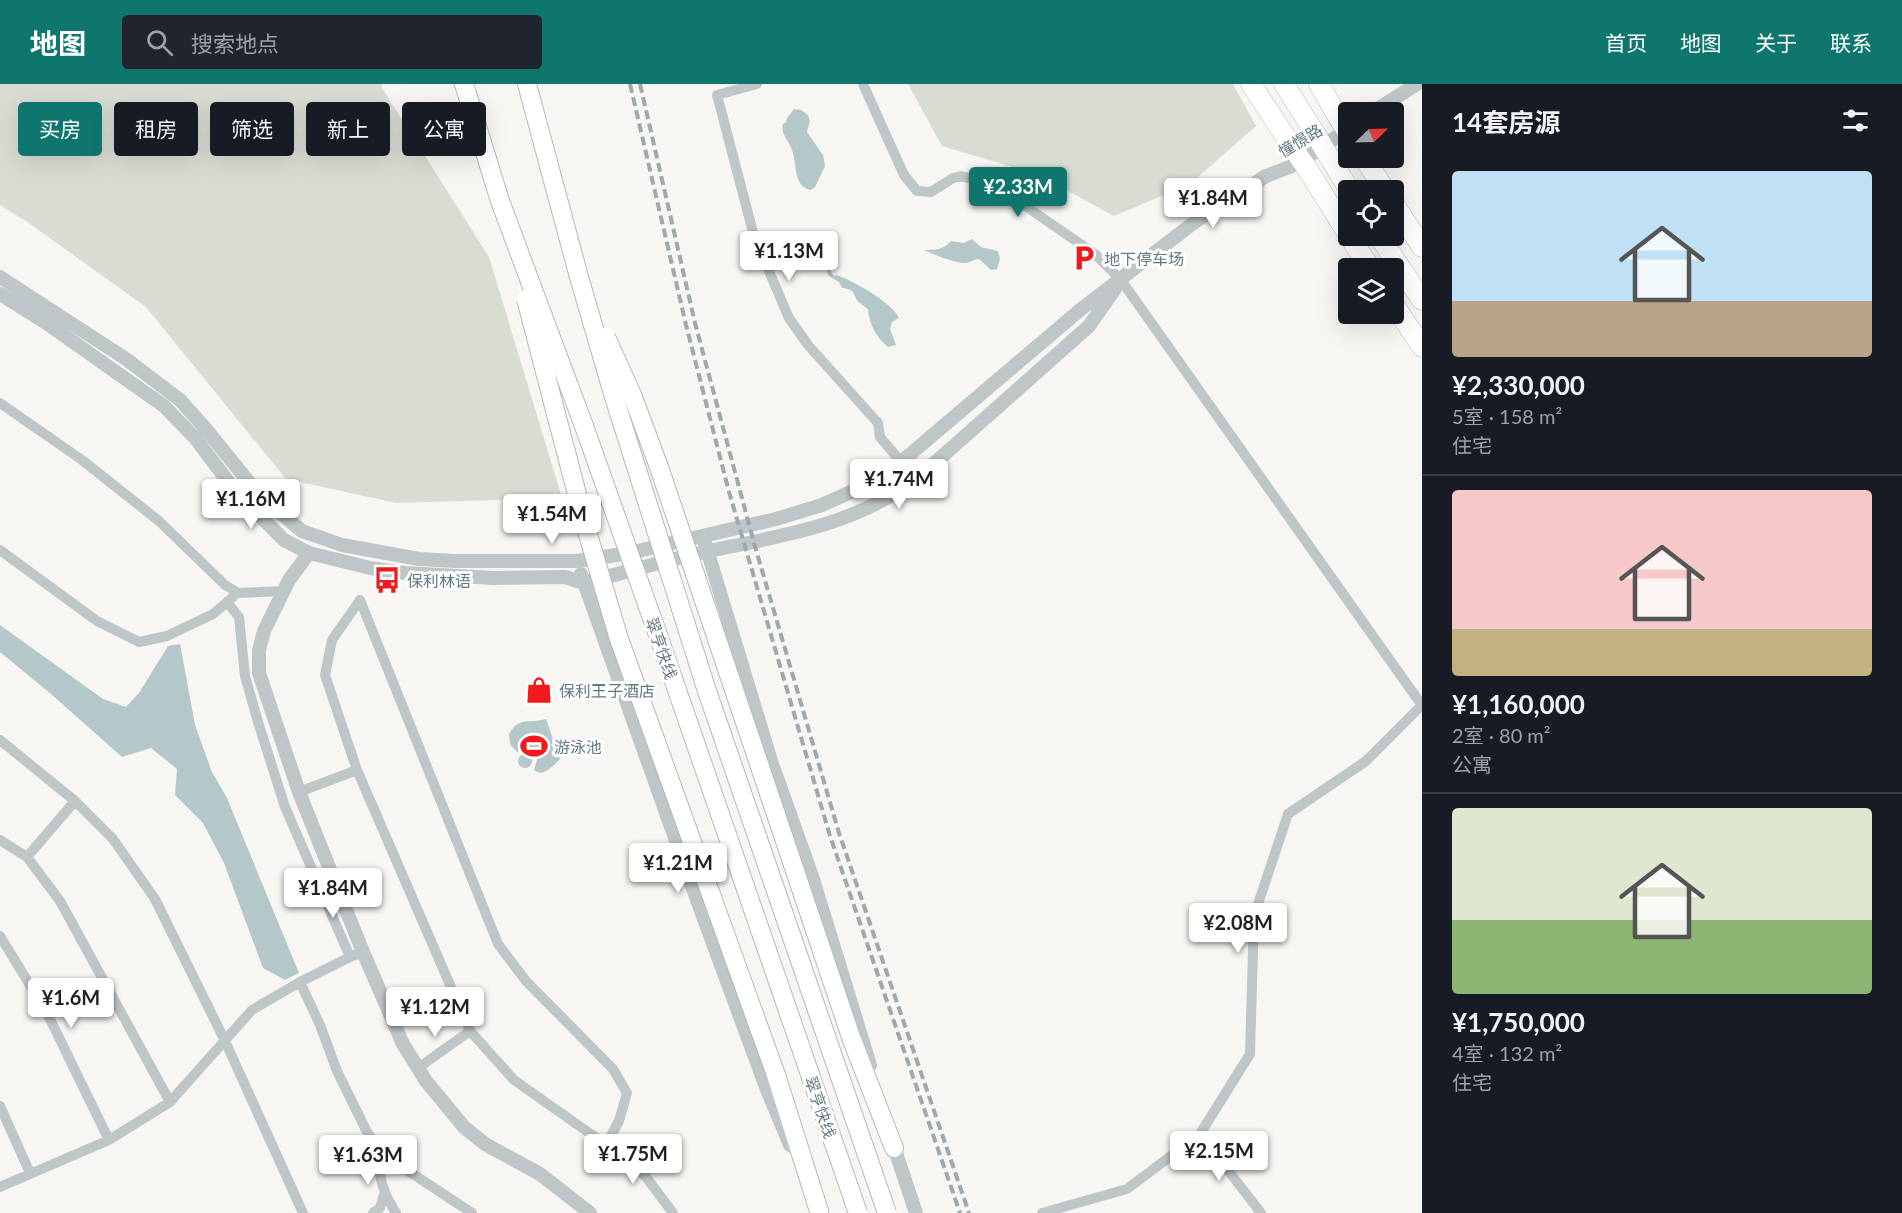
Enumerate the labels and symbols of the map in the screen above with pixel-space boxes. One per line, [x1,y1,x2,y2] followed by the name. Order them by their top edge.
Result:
[1338,102,1404,168] north arrow
[1275,119,1325,161] street label: 憧憬路
[969,167,1067,218] pin: ¥2.33M
[1164,178,1262,229] pin: ¥1.84M
[740,231,838,282] pin: ¥1.13M
[1069,243,1099,273] parking icon: 地下停车场
[1104,249,1184,268] place label: 地下停车场
[850,459,948,510] pin: ¥1.74M
[202,479,300,530] pin: ¥1.16M
[503,494,601,545] pin: ¥1.54M
[372,565,402,595] bus stop icon: 保利林语
[407,571,471,590] place label: 保利林语
[643,615,681,681] street label: 翠亨快线
[524,675,554,705] shop icon: 保利王子酒店
[559,681,655,700] place label: 保利王子酒店
[519,731,549,761] sports icon: 游泳池
[554,737,602,756] place label: 游泳池
[629,843,727,894] pin: ¥1.21M
[284,868,382,919] pin: ¥1.84M
[1189,903,1287,954] pin: ¥2.08M
[29,978,113,1029] pin: ¥1.6M
[386,987,484,1038] pin: ¥1.12M
[802,1074,840,1140] street label: 翠亨快线
[1170,1131,1268,1182] pin: ¥2.15M
[584,1134,682,1185] pin: ¥1.75M
[319,1135,417,1186] pin: ¥1.63M

